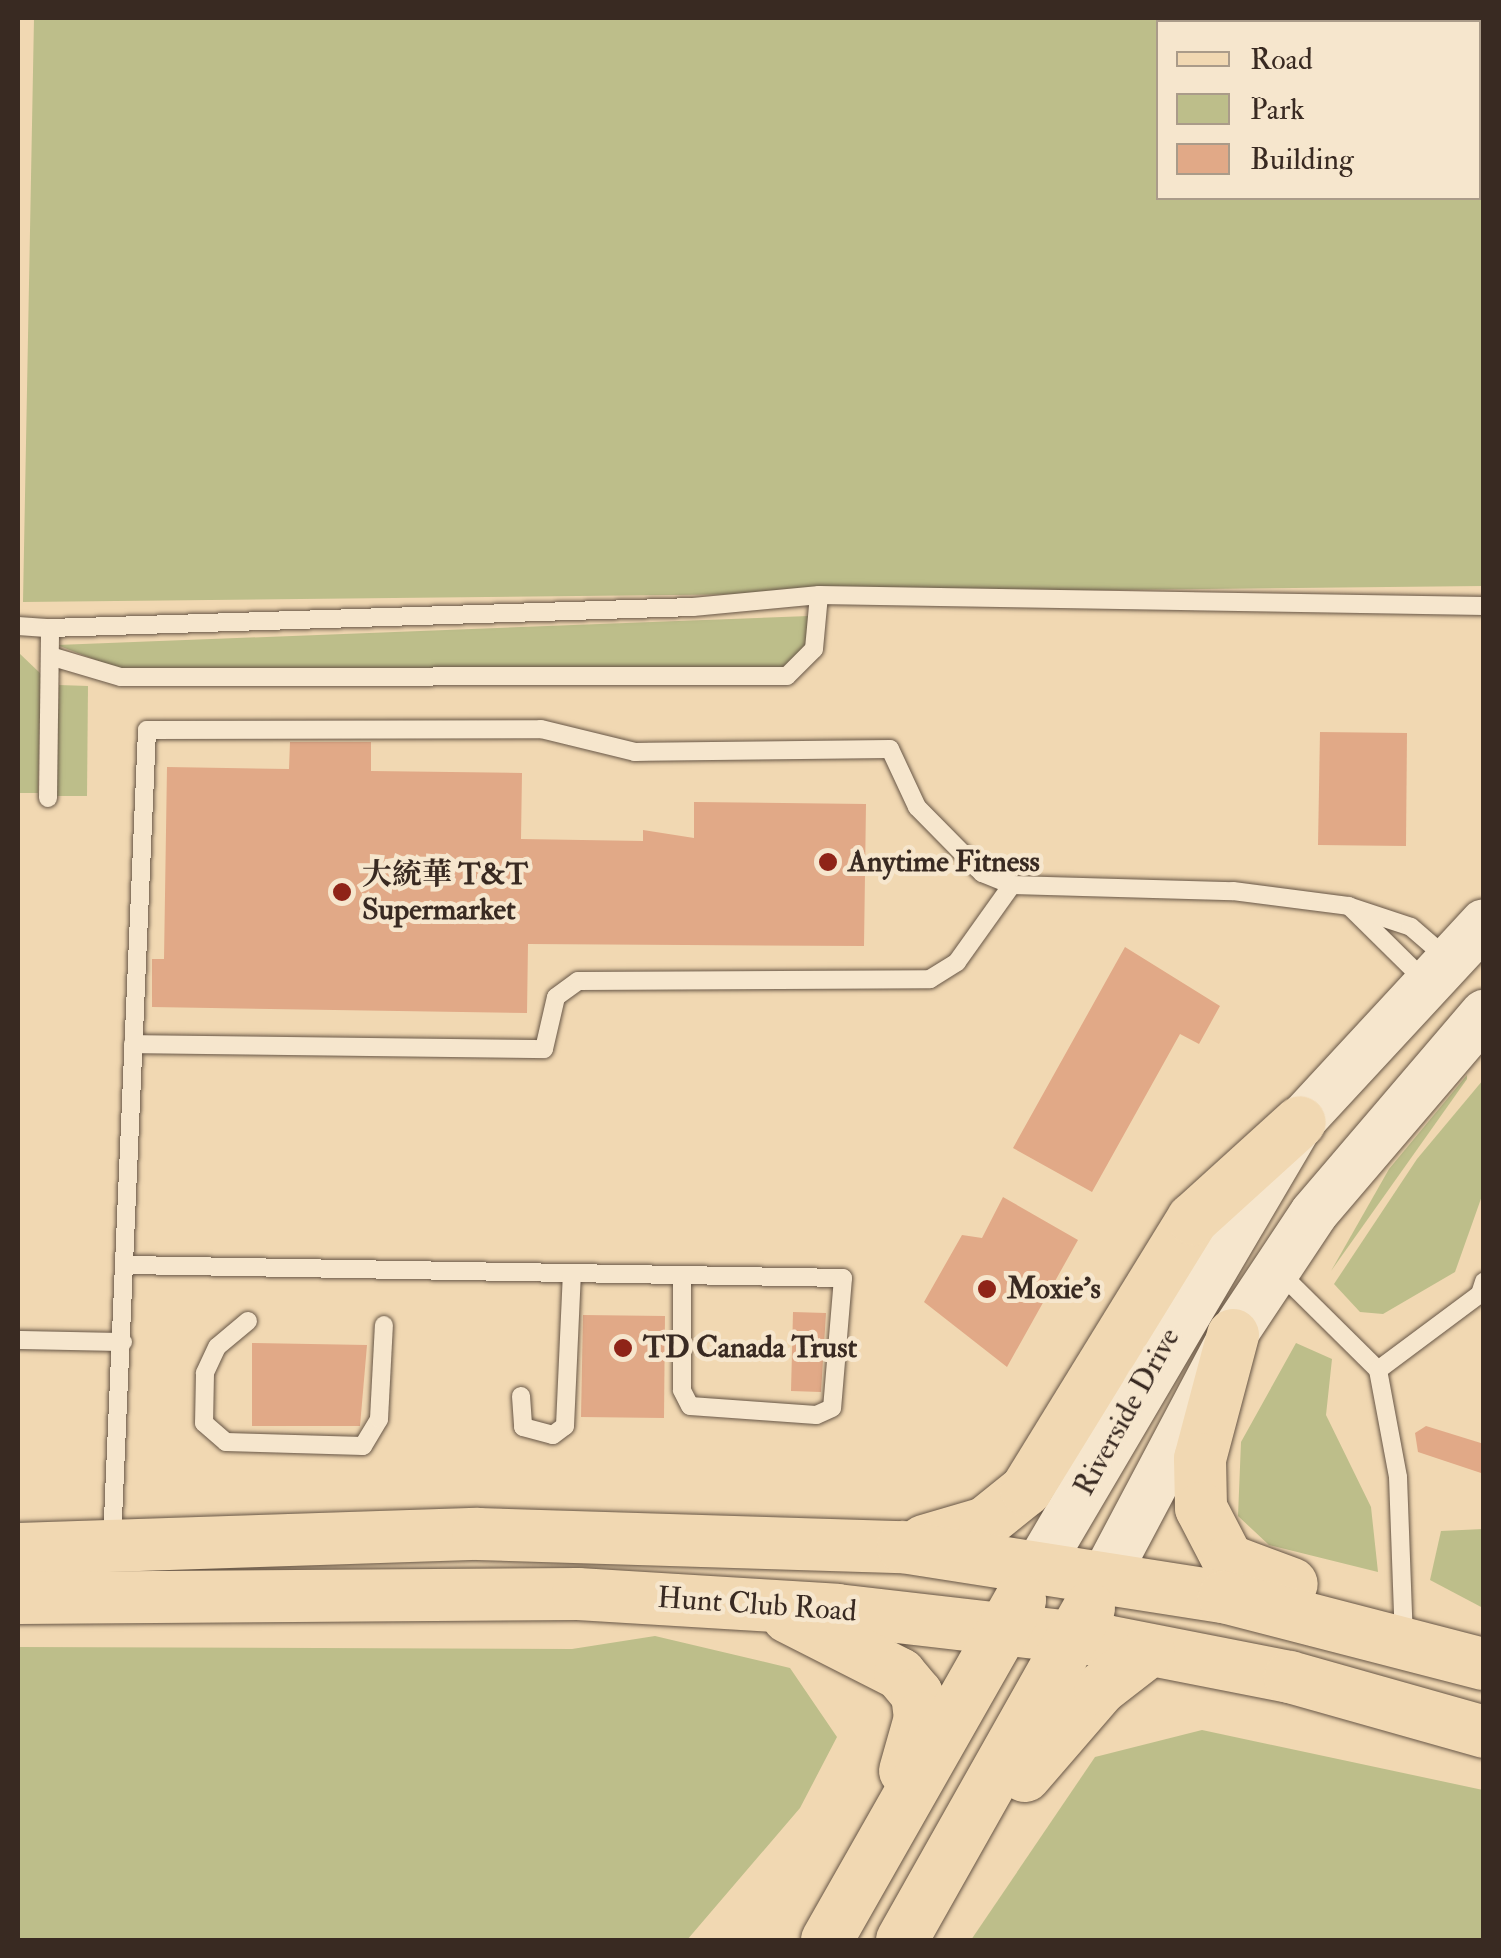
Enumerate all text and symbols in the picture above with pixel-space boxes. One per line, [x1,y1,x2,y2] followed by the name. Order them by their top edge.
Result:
[1156,20,1481,200] legend
[1250,41,1313,78] text: Road
[1250,91,1305,128] text: Park
[1250,141,1354,178] text: Building
[848,844,1040,880] place label: Anytime Fitness
[817,851,839,873] marker: Anytime Fitness
[362,857,528,928] place label: 大統華 T&T Supermarket
[331,881,353,903] marker: 大統華 T&T Supermarket
[1007,1271,1101,1307] place label: Moxie's
[976,1278,998,1300] marker: Moxie's
[1066,1322,1188,1502] street label: Riverside Drive
[643,1330,857,1366] place label: TD Canada Trust
[612,1337,634,1359] marker: TD Canada Trust
[656,1580,858,1630] street label: Hunt Club Road

